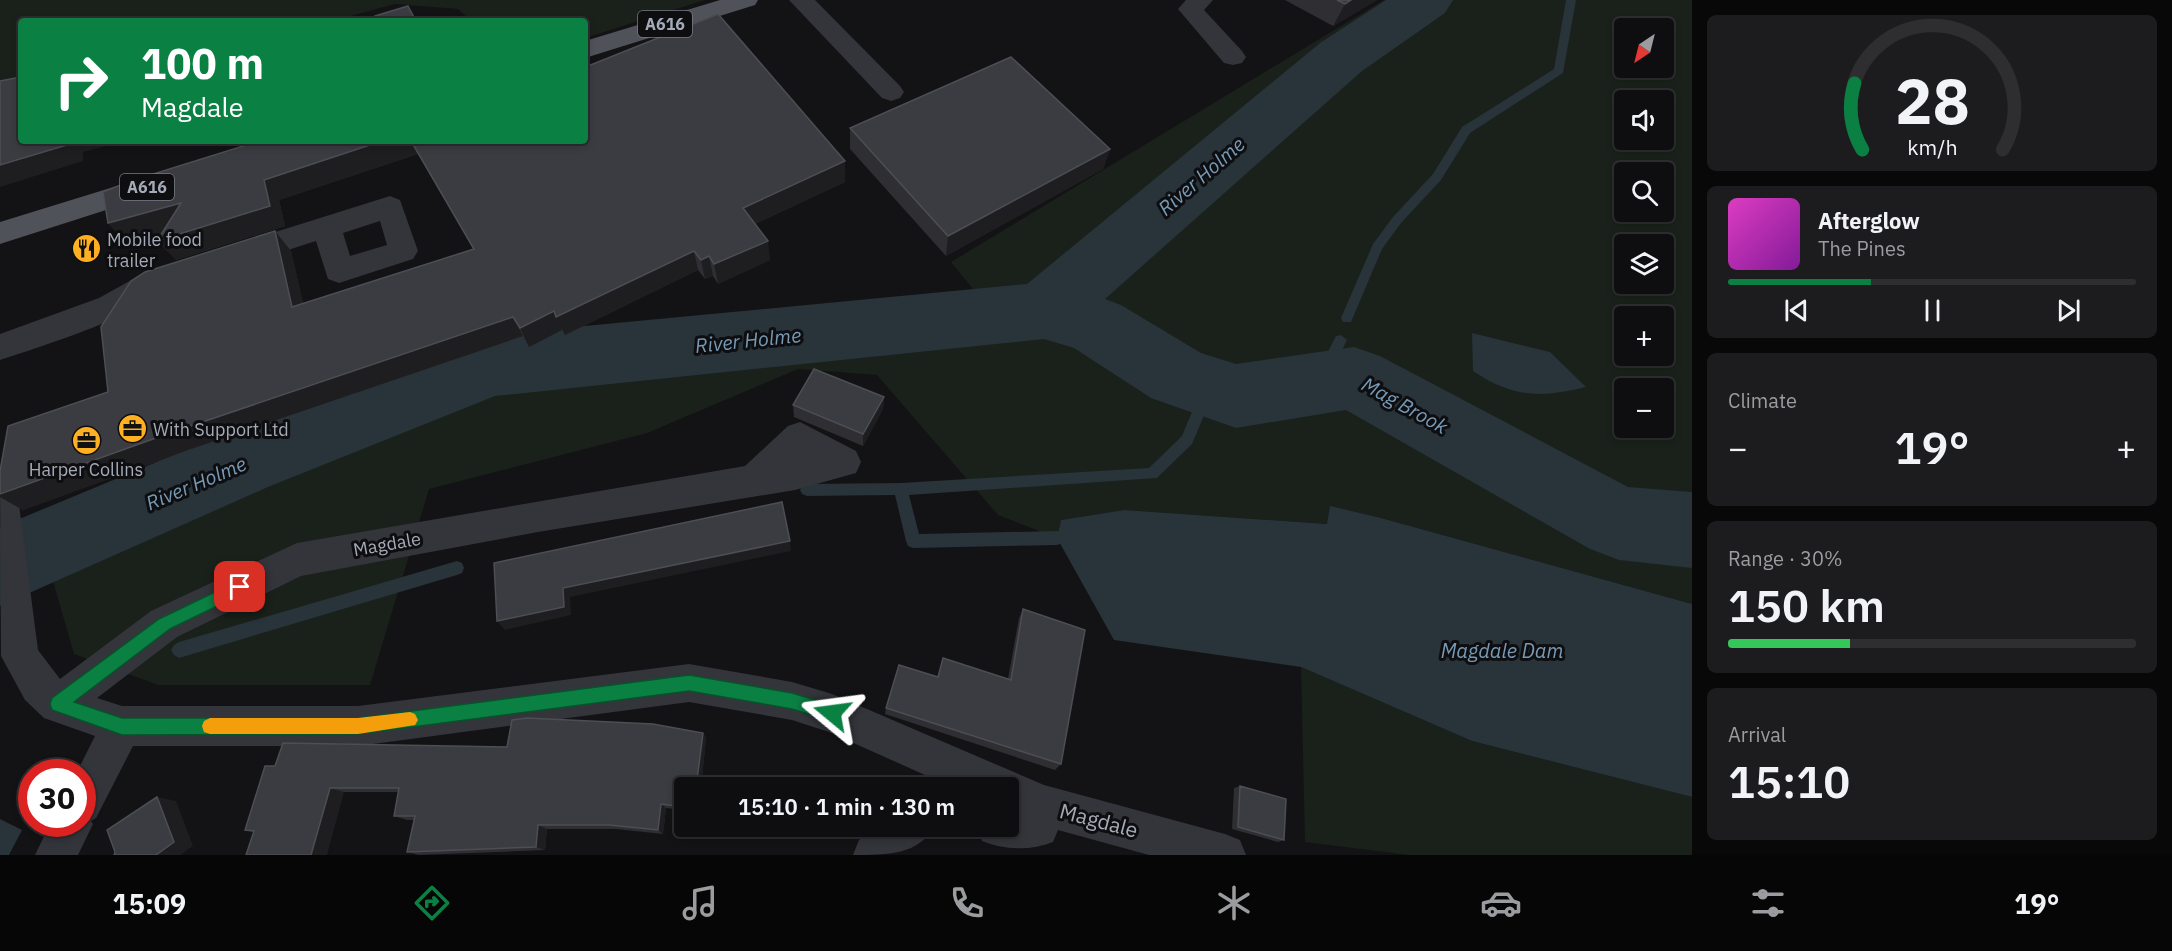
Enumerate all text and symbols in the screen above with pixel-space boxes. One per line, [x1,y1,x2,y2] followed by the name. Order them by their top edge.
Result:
[638,11,692,37] road number: A616
[1614,18,1674,78] north arrow
[1614,18,1674,438] map controls
[141,36,264,91] text: 100 m
[42,42,120,120] icon: right
[1895,60,1969,141] text: 28
[141,89,244,124] text: Magdale
[1614,90,1674,150] button: sound
[1152,131,1250,221] water label: River Holme
[1907,133,1957,161] text: km/h
[1614,162,1674,222] button: search
[120,174,174,200] road number: A616
[1818,206,1920,235] text: Afterglow
[107,228,202,272] place label: Mobile food trailer
[70,233,102,265] restaurant icon: Mobile food trailer
[1614,234,1674,294] button: layers
[1818,235,1906,262] text: The Pines
[1780,294,1813,327] icon: previous
[1916,294,1949,327] icon: pause
[2052,294,2085,327] icon: next
[1614,306,1674,366] button: +
[694,321,802,359] water label: River Holme
[1357,370,1453,440] water label: Mag Brook
[1614,378,1674,438] button: −
[1728,387,1797,414] text: Climate
[116,413,148,445] office icon: With Support Ltd
[153,418,289,441] place label: With Support Ltd
[1894,418,1970,476] text: 19°
[70,424,102,456] office icon: Harper Collins
[1728,426,1748,469] text: −
[2116,426,2136,469] text: +
[142,450,250,516] water label: River Holme
[29,458,143,481] place label: Harper Collins
[351,527,423,561] street label: Magdale
[1728,545,1843,572] text: Range · 30%
[214,561,265,612] pin
[223,570,256,603] icon: arrive
[1728,576,1885,634] text: 150 km
[1441,637,1563,664] water label: Magdale Dam
[800,681,864,745] position arrow
[1728,721,1786,748] text: Arrival
[1728,752,1850,810] text: 15:10
[18,759,96,837] speed limit sign: 30
[738,792,955,821] text: 15:10 · 1 min · 130 m
[1057,796,1141,844] street label: Magdale
[411,882,453,924] icon: directions
[679,882,721,924] icon: music
[946,882,988,924] icon: phone
[1213,882,1255,924] icon: climate
[1480,882,1522,924] icon: car
[1747,882,1789,924] icon: filters
[113,886,186,921] text: 15:09
[2014,886,2059,921] text: 19°

